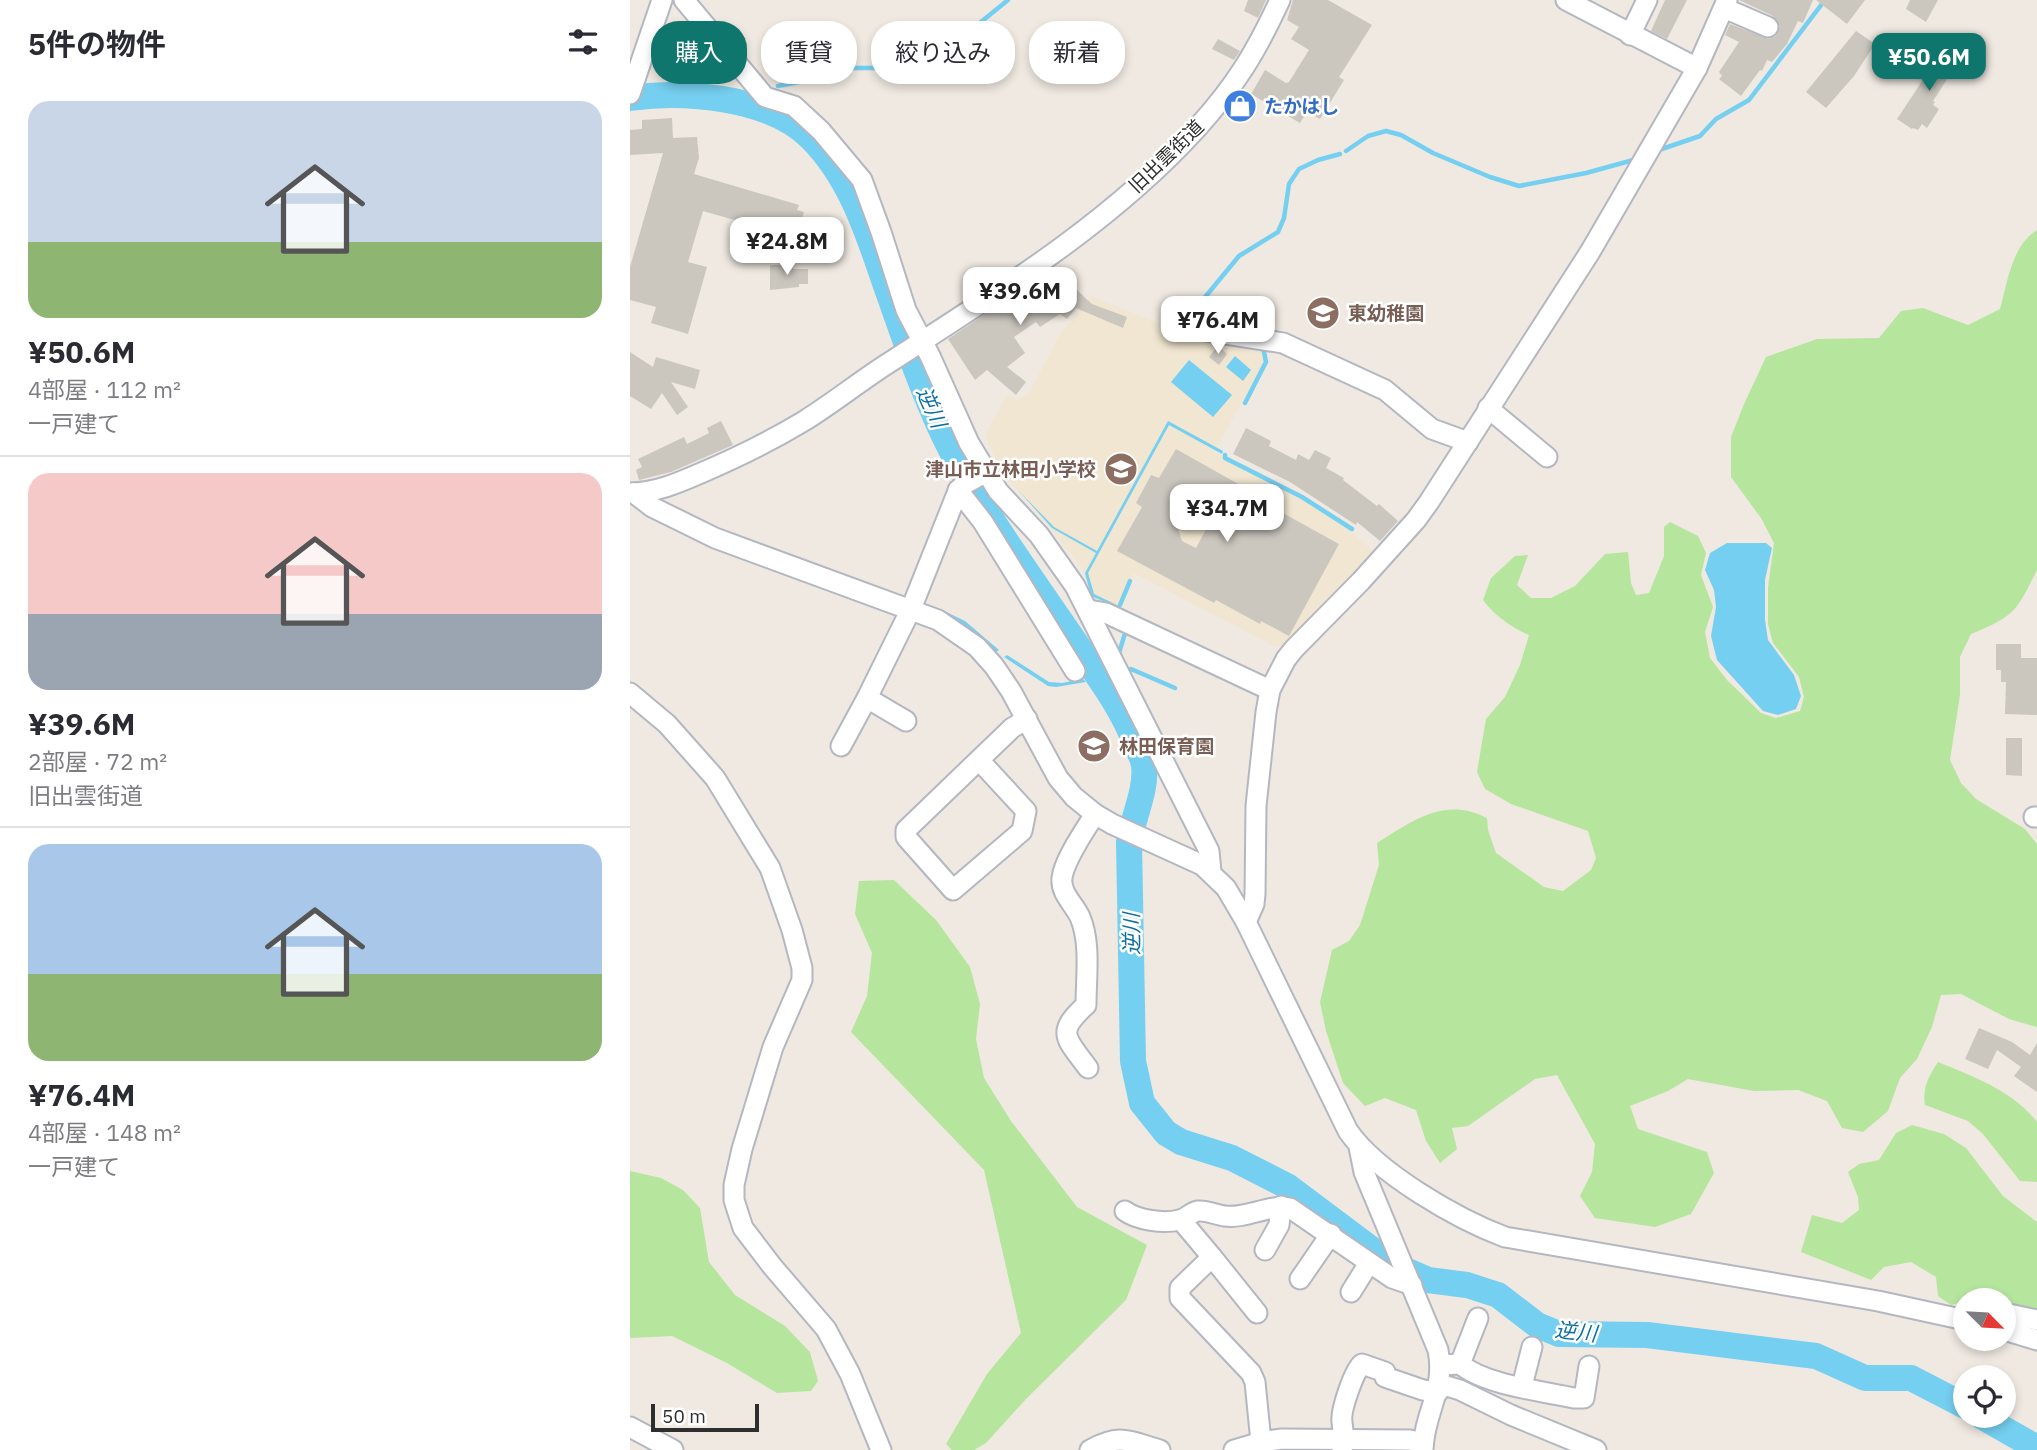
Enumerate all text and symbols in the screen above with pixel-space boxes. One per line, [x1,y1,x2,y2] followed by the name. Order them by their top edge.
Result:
[651,21,747,84] chip: 購入
[761,21,857,84] chip: 賃貸
[871,21,1015,84] chip: 絞り込み
[1029,21,1125,84] chip: 新着
[564,23,602,61] icon: filters
[28,24,166,63] text: 5件の物件
[1872,34,1986,93] pin: ¥50.6M
[1888,41,1970,71] text: ¥50.6M
[1221,87,1259,125] shop icon: たかはし
[1264,94,1339,118] place label: たかはし
[1123,114,1209,198] street label: 旧出雲街道
[252,146,378,272] icon: home
[730,218,844,277] pin: ¥24.8M
[746,225,828,255] text: ¥24.8M
[963,268,1077,327] pin: ¥39.6M
[979,275,1061,305] text: ¥39.6M
[1304,294,1342,332] school or university icon: 東幼稚園
[1161,296,1275,356] pin: ¥76.4M
[1348,301,1424,325] place label: 東幼稚園
[1177,304,1259,334] text: ¥76.4M
[28,332,135,371] text: ¥50.6M
[28,374,181,404] text: 4部屋 · 112 m²
[911,382,954,434] water label: 逆川
[28,408,120,438] text: 一戸建て
[1102,450,1140,488] school or university icon: 津山市立林田小学校
[925,457,1096,481] place label: 津山市立林田小学校
[1170,484,1284,544] pin: ¥34.7M
[1186,492,1268,522] text: ¥34.7M
[252,518,378,644] icon: home
[28,704,135,743] text: ¥39.6M
[1075,727,1113,765] school or university icon: 林田保育園
[1119,734,1214,758] place label: 林田保育園
[28,746,167,776] text: 2部屋 · 72 m²
[28,780,143,810] text: 旧出雲街道
[252,889,378,1015] icon: home
[1117,911,1145,955] water label: 逆川
[28,1075,135,1114] text: ¥76.4M
[28,1117,181,1147] text: 4部屋 · 148 m²
[28,1151,120,1181] text: 一戸建て
[1953,1288,2016,1351] north arrow
[1953,1288,2016,1428] map controls
[1554,1315,1600,1347] water label: 逆川
[1953,1365,2016,1428] button: locate
[651,1401,760,1433] scale bar
[662,1404,706,1428] text: 50 m

